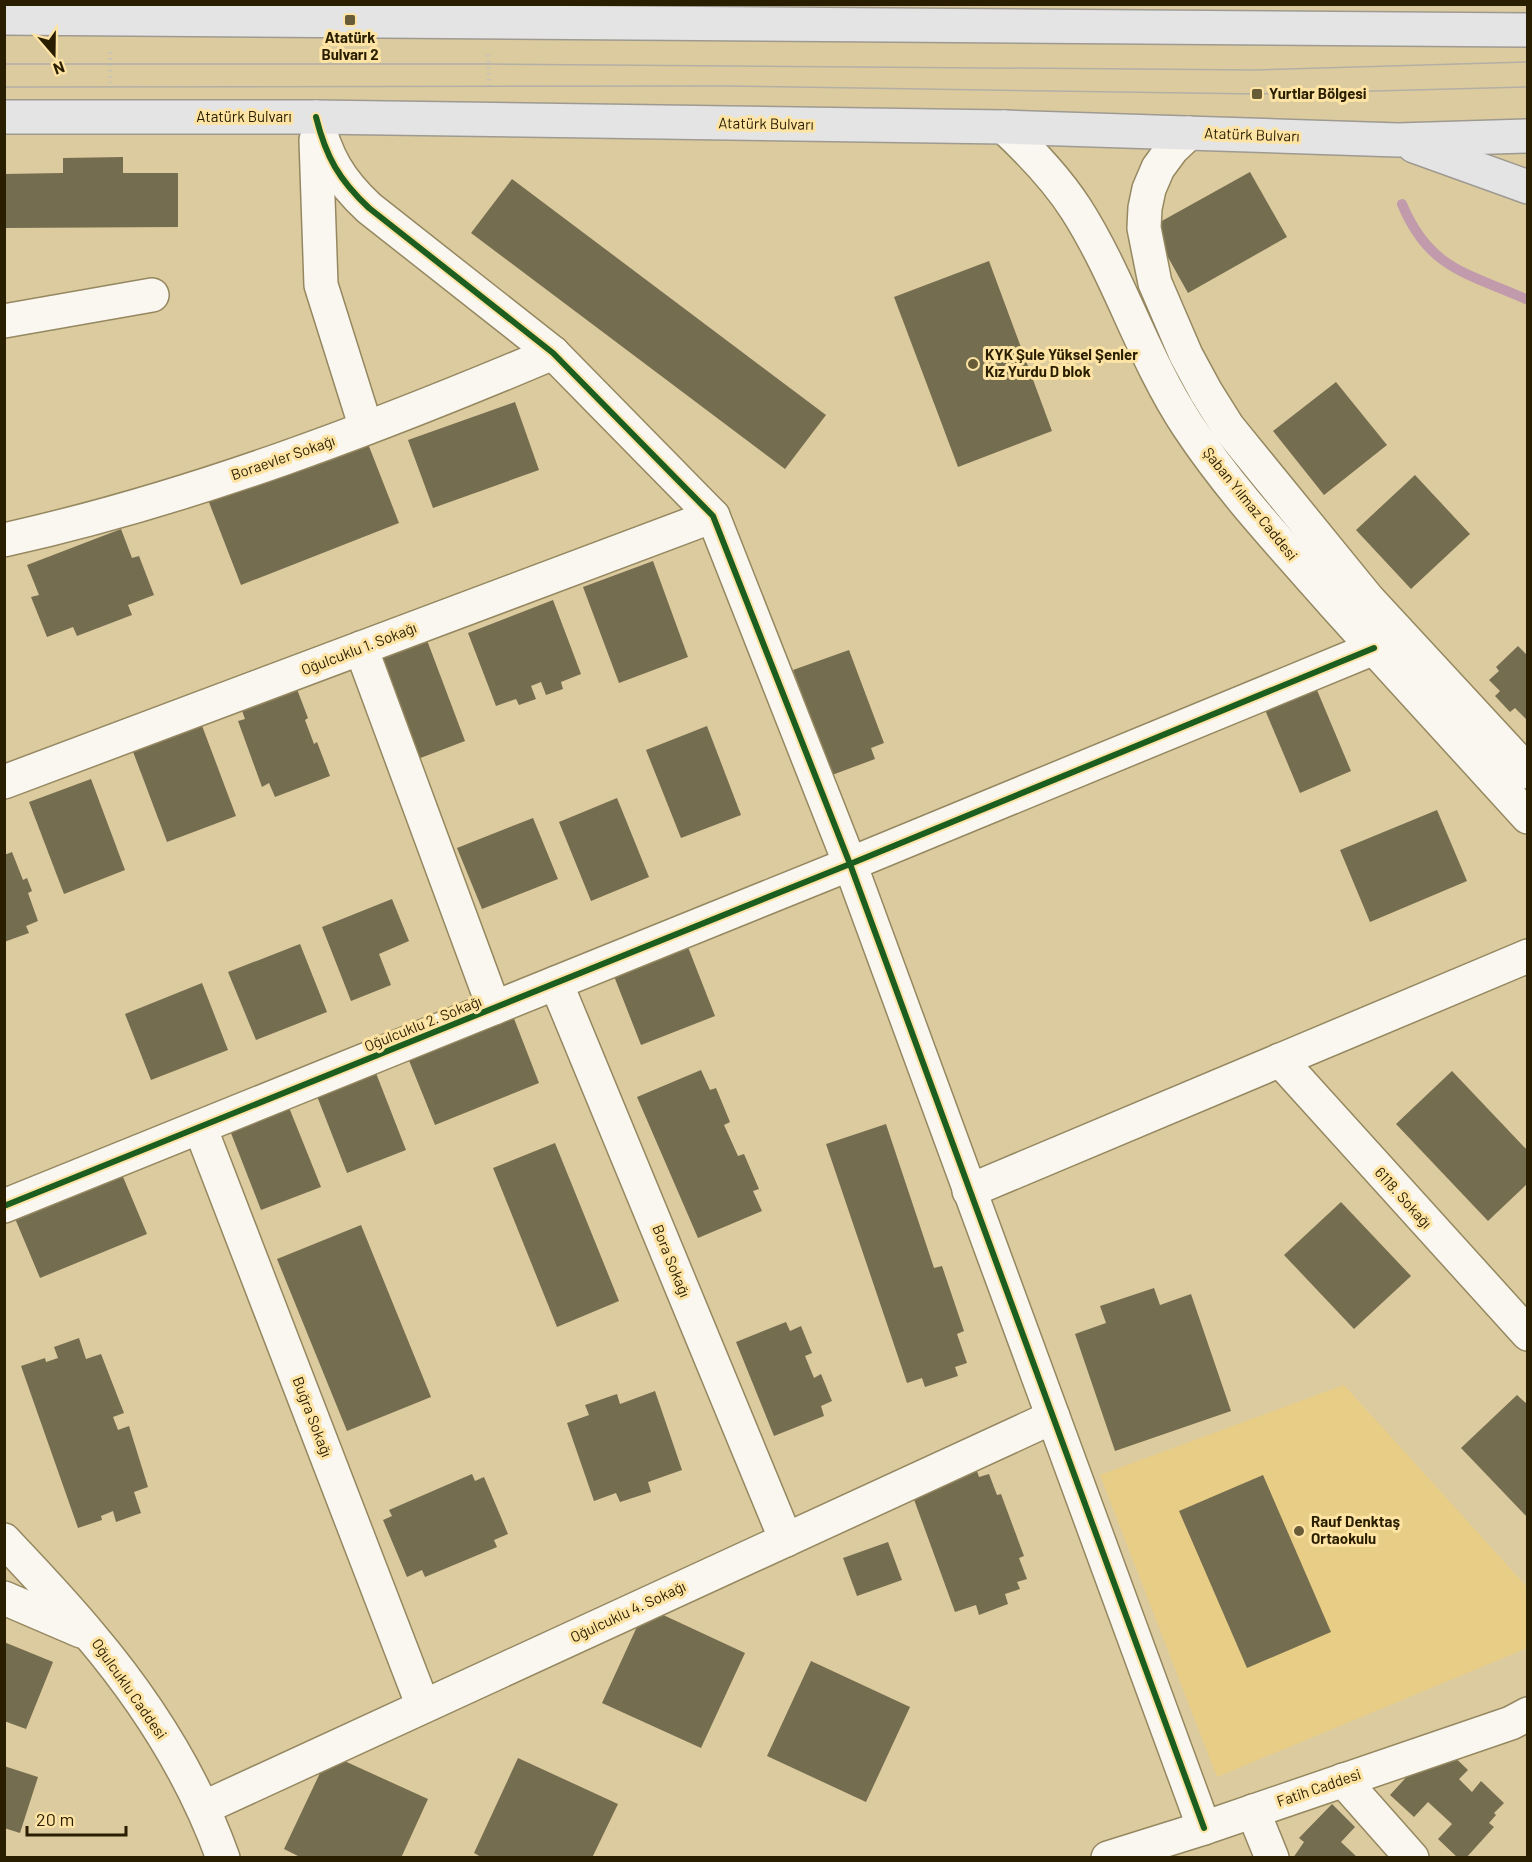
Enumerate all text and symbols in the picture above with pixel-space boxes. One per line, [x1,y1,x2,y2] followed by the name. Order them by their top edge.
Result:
[343,13,357,27] marker: Atatürk Bulvarı 2
[24,24,84,84] north arrow
[321,28,379,63] place label: Atatürk Bulvarı 2
[51,58,68,79] text: N
[1269,84,1367,102] place label: Yurtlar Bölgesi
[1250,87,1264,101] marker: Yurtlar Bölgesi
[196,107,292,125] street label: Atatürk Bulvarı
[718,113,814,133] street label: Atatürk Bulvarı
[1204,123,1300,145] street label: Atatürk Bulvarı
[985,345,1138,380] place label: KYK Şule Yüksel Şenler Kız Yurdu D blok
[966,357,980,371] marker: KYK Şule Yüksel Şenler Kız Yurdu D blok
[228,431,337,483] street label: Boraevler Sokağı
[1200,443,1302,564] street label: Şaban Yılmaz Caddesi
[298,618,419,678] street label: Oğulcuklu 1. Sokağı
[361,991,484,1055] street label: Oğulcuklu 2. Sokağı
[1372,1163,1436,1232] street label: 6118. Sokağı
[649,1222,695,1300] street label: Bora Sokağı
[289,1374,336,1459] street label: Buğra Sokağı
[1311,1512,1400,1547] place label: Rauf Denktaş Ortaokulu
[1292,1524,1306,1538] marker: Rauf Denktaş Ortaokulu
[567,1576,688,1646] street label: Oğulcuklu 4. Sokağı
[88,1635,171,1742] street label: Oğulcuklu Caddesi
[1274,1764,1363,1810] street label: Fatih Caddesi
[27,1799,126,1837] scale bar
[36,1808,74,1830] text: 20 m

